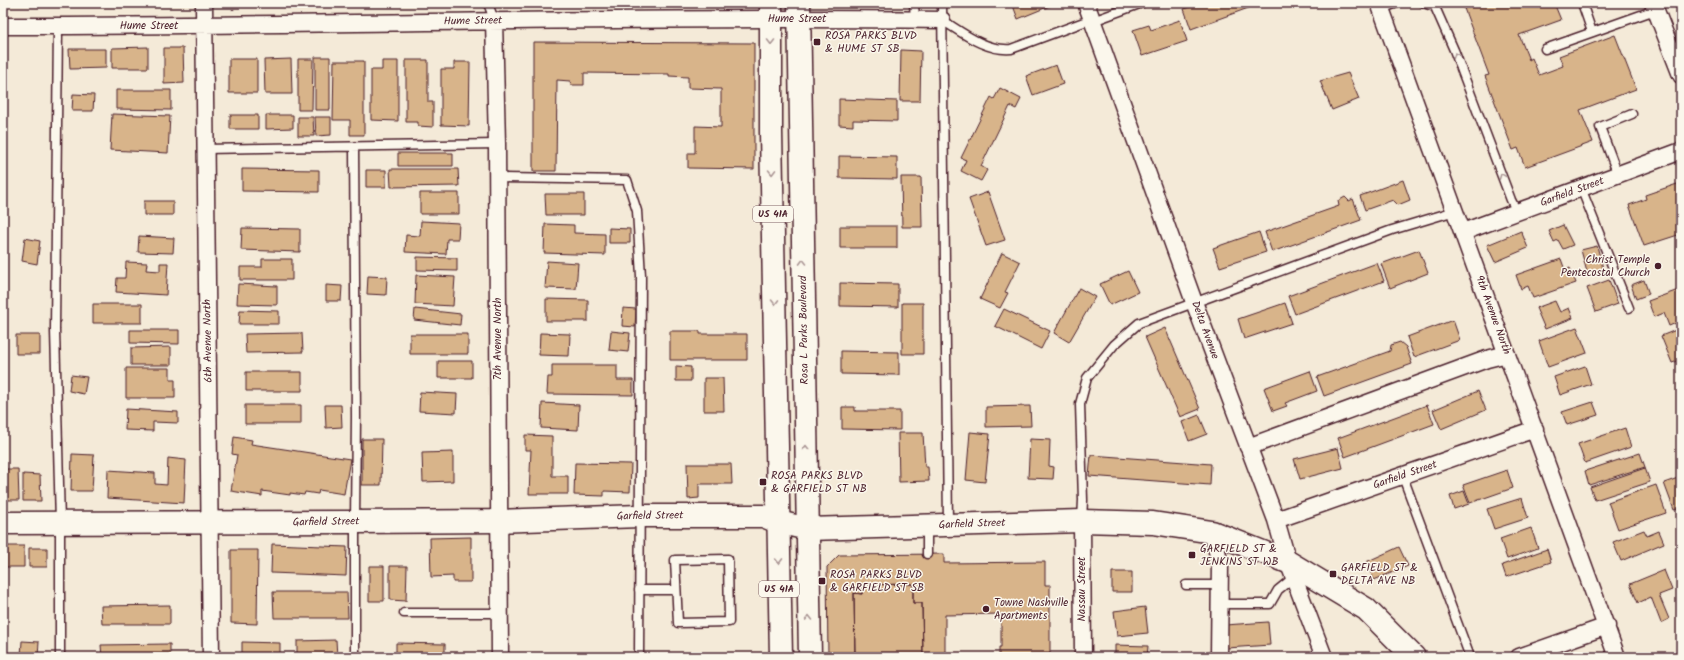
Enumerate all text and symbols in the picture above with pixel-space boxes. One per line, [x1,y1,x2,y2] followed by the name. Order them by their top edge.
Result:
[768,10,827,28] street label: Hume Street
[444,11,503,31] street label: Hume Street
[120,17,179,35] street label: Hume Street
[825,27,917,58] place label: ROSA PARKS BLVD & HUME ST SB
[812,37,822,47] marker: ROSA PARKS BLVD & HUME ST SB
[767,39,775,45] one-way arrow
[1452,51,1460,58] one-way arrow
[768,169,776,175] one-way arrow
[1538,172,1607,212] street label: Garfield Street
[1498,173,1506,180] one-way arrow
[753,206,793,222] road number: US 41A
[1561,251,1650,282] place label: Christ Temple Pentecostal Church
[799,259,807,265] one-way arrow
[1653,261,1663,271] marker: Christ Temple Pentecostal Church
[1470,273,1516,357] street label: 9th Avenue North
[794,275,814,385] street label: Rosa L Parks Boulevard
[489,298,507,380] street label: 7th Avenue North
[1186,298,1224,362] street label: Delta Avenue
[198,299,218,383] street label: 6th Avenue North
[770,299,779,305] one-way arrow
[802,445,810,451] one-way arrow
[1370,455,1440,494] street label: Garfield Street
[771,467,867,498] place label: ROSA PARKS BLVD & GARFIELD ST NB
[758,477,768,487] marker: ROSA PARKS BLVD & GARFIELD ST NB
[616,506,684,526] street label: Garfield Street
[292,512,360,532] street label: Garfield Street
[938,514,1006,534] street label: Garfield Street
[1200,540,1278,571] place label: GARFIELD ST & JENKINS ST WB
[1187,550,1197,560] marker: GARFIELD ST & JENKINS ST WB
[1073,556,1091,621] street label: Nassau Street
[775,558,783,564] one-way arrow
[1341,559,1418,590] place label: GARFIELD ST & DELTA AVE NB
[830,566,924,597] place label: ROSA PARKS BLVD & GARFIELD ST SB
[1328,569,1338,579] marker: GARFIELD ST & DELTA AVE NB
[817,576,827,586] marker: ROSA PARKS BLVD & GARFIELD ST SB
[759,581,799,597] road number: US 41A
[994,594,1068,625] place label: Towne Nashville Apartments
[981,604,991,614] marker: Towne Nashville Apartments
[805,615,813,621] one-way arrow

